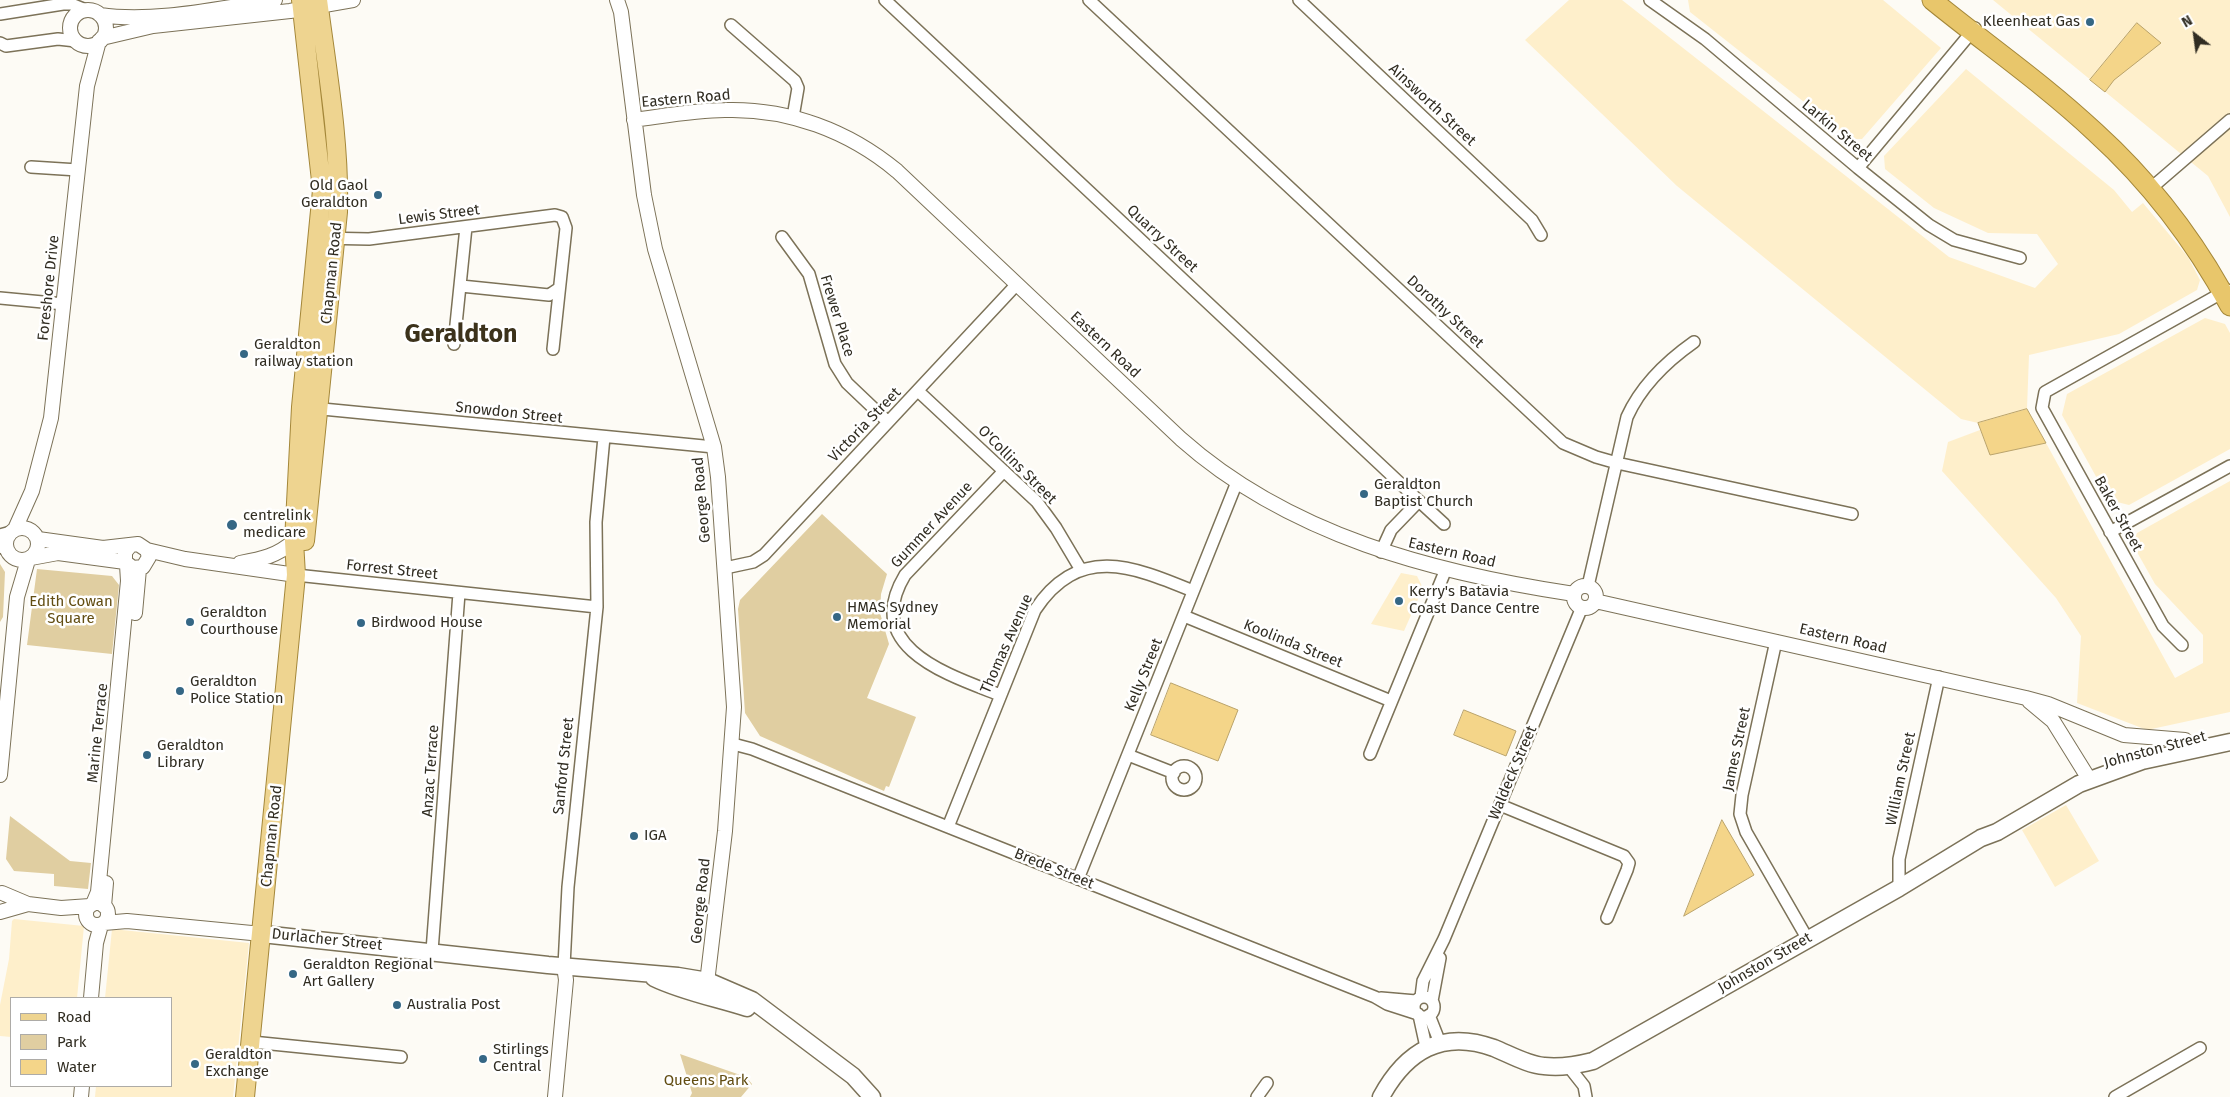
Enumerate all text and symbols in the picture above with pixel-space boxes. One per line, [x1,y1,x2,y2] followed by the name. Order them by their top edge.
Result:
[2170,10,2220,60] north arrow
[2179,12,2196,31] text: N
[1983,13,2080,31] place label: Kleenheat Gas
[2084,16,2096,28] marker: Kleenheat Gas
[1385,60,1479,150] street label: Ainsworth Street
[641,86,731,112] street label: Eastern Road
[1798,96,1876,166] street label: Larkin Street
[301,177,368,212] place label: Old Gaol Geraldton
[372,189,384,201] marker: Old Gaol Geraldton
[397,201,481,229] street label: Lewis Street
[1123,201,1201,277] street label: Quarry Street
[318,221,346,325] street label: Chapman Road
[34,234,64,342] street label: Foreshore Drive
[1403,272,1487,352] street label: Dorothy Street
[816,273,858,359] street label: Frewer Place
[1066,308,1144,382] street label: Eastern Road
[404,320,518,350] district label: Geraldton
[254,336,354,371] place label: Geraldton railway station
[238,348,250,360] marker: Geraldton railway station
[825,384,905,466] street label: Victoria Street
[455,398,563,428] street label: Snowdon Street
[974,422,1060,508] street label: O'Collins Street
[689,456,715,544] street label: George Road
[2090,473,2146,555] street label: Baker Street
[1374,476,1473,511] place label: Geraldton Baptist Church
[887,478,977,572] street label: Gummer Avenue
[1358,488,1370,500] marker: Geraldton Baptist Church
[243,507,311,542] place label: centrelink medicare
[225,518,239,532] marker: centrelink medicare
[1406,534,1498,572] street label: Eastern Road
[345,556,439,584] street label: Forrest Street
[1409,583,1540,618] place label: Kerry's Batavia Coast Dance Centre
[977,591,1037,697] street label: Thomas Avenue
[29,593,113,628] park label: Edith Cowan Square
[1393,595,1405,607] marker: Kerry's Batavia Coast Dance Centre
[847,599,938,634] place label: HMAS Sydney Memorial
[200,604,278,639] place label: Geraldton Courthouse
[831,611,843,623] marker: HMAS Sydney Memorial
[371,614,483,632] place label: Birdwood House
[184,616,196,628] marker: Geraldton Courthouse
[1241,616,1345,672] street label: Koolinda Street
[355,617,367,629] marker: Birdwood House
[1797,620,1889,658] street label: Eastern Road
[1121,636,1167,714] street label: Kelly Street
[190,673,284,708] place label: Geraldton Police Station
[84,682,112,784] street label: Marine Terrace
[174,685,186,697] marker: Geraldton Police Station
[1719,705,1755,793] street label: James Street
[550,716,578,816] street label: Sanford Street
[1485,723,1541,823] street label: Waldeck Street
[419,724,443,818] street label: Anzac Terrace
[2102,728,2208,772] street label: Johnston Street
[1882,731,1920,827] street label: William Street
[157,737,224,772] place label: Geraldton Library
[141,749,153,761] marker: Geraldton Library
[258,784,286,888] street label: Chapman Road
[644,827,666,845] place label: IGA
[628,830,640,842] marker: IGA
[1011,845,1097,893] street label: Brede Street
[688,857,714,945] street label: George Road
[271,925,383,955] street label: Durlacher Street
[1715,929,1815,997] street label: Johnston Street
[303,956,433,991] place label: Geraldton Regional Art Gallery
[287,968,299,980] marker: Geraldton Regional Art Gallery
[407,996,500,1014] place label: Australia Post
[10,997,172,1087] legend
[391,999,403,1011] marker: Australia Post
[57,1008,92,1026] text: Road
[57,1033,87,1051] text: Park
[493,1041,549,1076] place label: Stirlings Central
[205,1046,272,1081] place label: Geraldton Exchange
[477,1053,489,1065] marker: Stirlings Central
[57,1058,96,1076] text: Water
[189,1058,201,1070] marker: Geraldton Exchange
[664,1072,748,1090] park label: Queens Park

